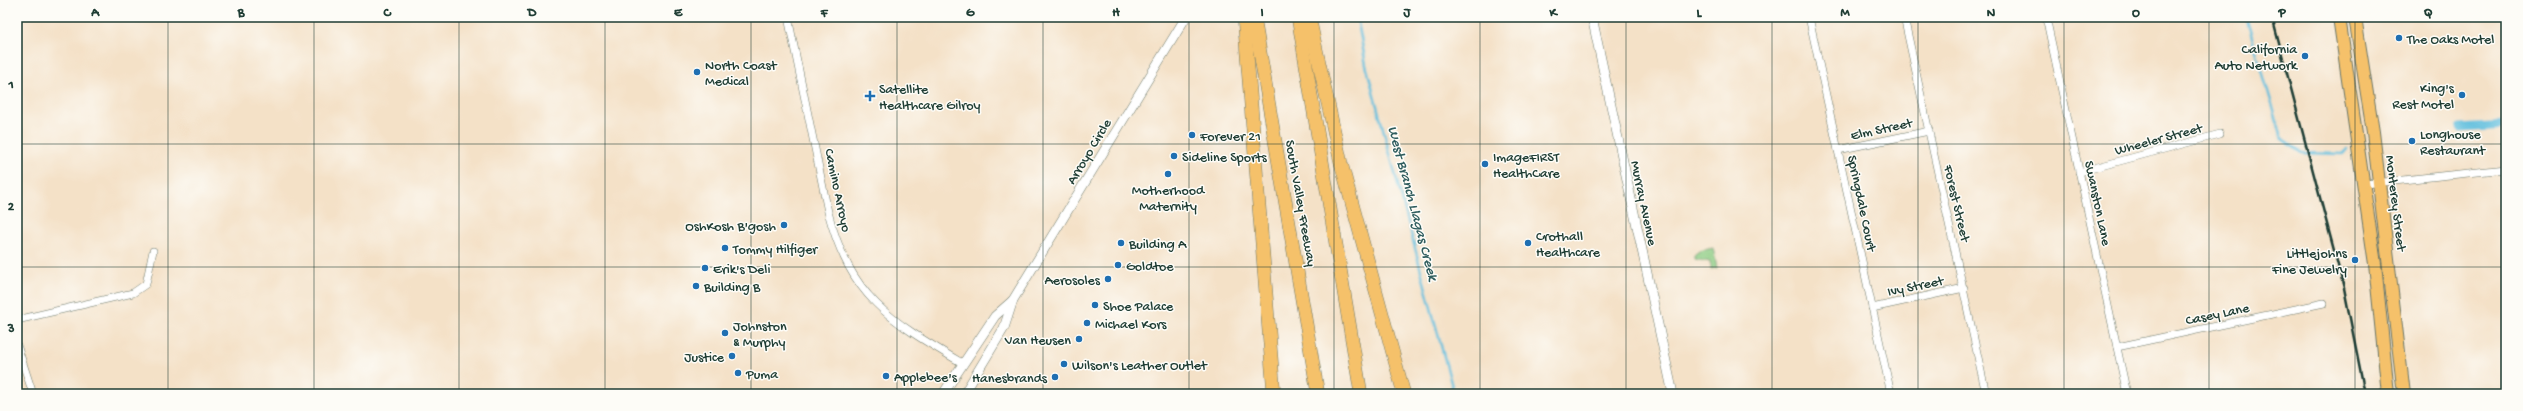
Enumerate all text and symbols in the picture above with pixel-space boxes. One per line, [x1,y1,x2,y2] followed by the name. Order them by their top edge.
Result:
[90,6,100,21] text: A
[237,6,246,21] text: B
[382,6,392,21] text: C
[527,6,537,21] text: D
[674,6,683,21] text: E
[820,6,829,21] text: F
[966,6,975,21] text: G
[1112,6,1120,21] text: H
[1260,6,1264,21] text: I
[1403,6,1412,21] text: J
[1548,6,1558,21] text: K
[1697,6,1703,21] text: L
[1840,6,1850,21] text: M
[1987,6,1996,21] text: N
[2132,6,2140,21] text: O
[2277,6,2286,21] text: P
[2424,6,2433,21] text: Q
[2406,32,2494,49] place label: The Oaks Motel
[2394,33,2404,43] marker: The Oaks Motel
[2214,42,2299,75] place label: California Auto Network
[2300,51,2310,61] marker: California Auto Network
[705,58,778,91] place label: North Coast Medical
[692,67,702,77] marker: North Coast Medical
[7,78,14,93] text: 1
[2392,81,2455,114] place label: King's Rest Motel
[879,82,981,115] place label: Satellite Healthcare Gilroy
[864,90,876,102] marker: Satellite Healthcare Gilroy
[2457,90,2467,100] marker: King's Rest Motel
[1849,115,1915,145] street label: Elm Street
[1064,116,1117,188] street label: Arroyo Circle
[2113,120,2205,160] street label: Wheeler Street
[1383,124,1442,284] water label: West Branch Llagas Creek
[2420,127,2486,160] place label: Longhouse Restaurant
[1199,129,1261,146] place label: Forever 21
[1187,130,1197,140] marker: Forever 21
[2407,136,2417,146] marker: Longhouse Restaurant
[1280,139,1319,268] street label: South Valley Freeway
[819,147,854,234] street label: Camino Arroyo
[1182,150,1268,167] place label: Sideline Sports
[1493,150,1561,183] place label: ImageFIRST HealthCare
[1169,151,1179,161] marker: Sideline Sports
[1842,154,1879,254] street label: Springdale Court
[2380,154,2409,253] street label: Monterey Street
[1480,159,1490,169] marker: ImageFIRST HealthCare
[2079,159,2114,248] street label: Swanston Lane
[1625,160,1660,248] street label: Murray Avenue
[1938,163,1973,245] street label: Forest Street
[1163,169,1173,179] marker: Motherhood Maternity
[1132,183,1206,216] place label: Motherhood Maternity
[8,200,15,215] text: 2
[685,219,776,236] place label: OshKosh B'gosh
[779,220,789,230] marker: OshKosh B'gosh
[1536,229,1601,262] place label: Crothall Healthcare
[1128,237,1187,254] place label: Building A
[1116,238,1126,248] marker: Building A
[1523,238,1533,248] marker: Crothall Healthcare
[732,242,818,259] place label: Tommy Hilfiger
[720,243,730,253] marker: Tommy Hilfiger
[2271,246,2348,279] place label: Littlejohns Fine Jewelry
[2350,255,2360,265] marker: Littlejohns Fine Jewelry
[1126,259,1174,276] place label: Goldtoe
[1113,260,1123,270] marker: Goldtoe
[713,262,770,279] place label: Erik's Deli
[700,263,710,273] marker: Erik's Deli
[1044,273,1101,290] place label: Aerosoles
[1886,273,1946,302] street label: Ivy Street
[1103,274,1113,284] marker: Aerosoles
[703,280,761,297] place label: Building B
[691,281,701,291] marker: Building B
[1103,299,1174,316] place label: Shoe Palace
[1090,300,1100,310] marker: Shoe Palace
[2184,300,2252,330] street label: Casey Lane
[1095,317,1167,334] place label: Michael Kors
[1082,318,1092,328] marker: Michael Kors
[733,319,787,352] place label: Johnston & Murphy
[7,322,15,337] text: 3
[720,328,730,338] marker: Johnston & Murphy
[1004,333,1071,350] place label: Van Heusen
[1074,334,1084,344] marker: Van Heusen
[684,350,725,367] place label: Justice
[727,351,737,361] marker: Justice
[1072,358,1208,375] place label: Wilson's Leather Outlet
[1059,359,1069,369] marker: Wilson's Leather Outlet
[745,367,779,384] place label: Puma
[733,368,743,378] marker: Puma
[894,370,958,387] place label: Applebee's
[881,371,891,381] marker: Applebee's
[972,371,1048,388] place label: Hanesbrands
[1050,372,1060,382] marker: Hanesbrands

